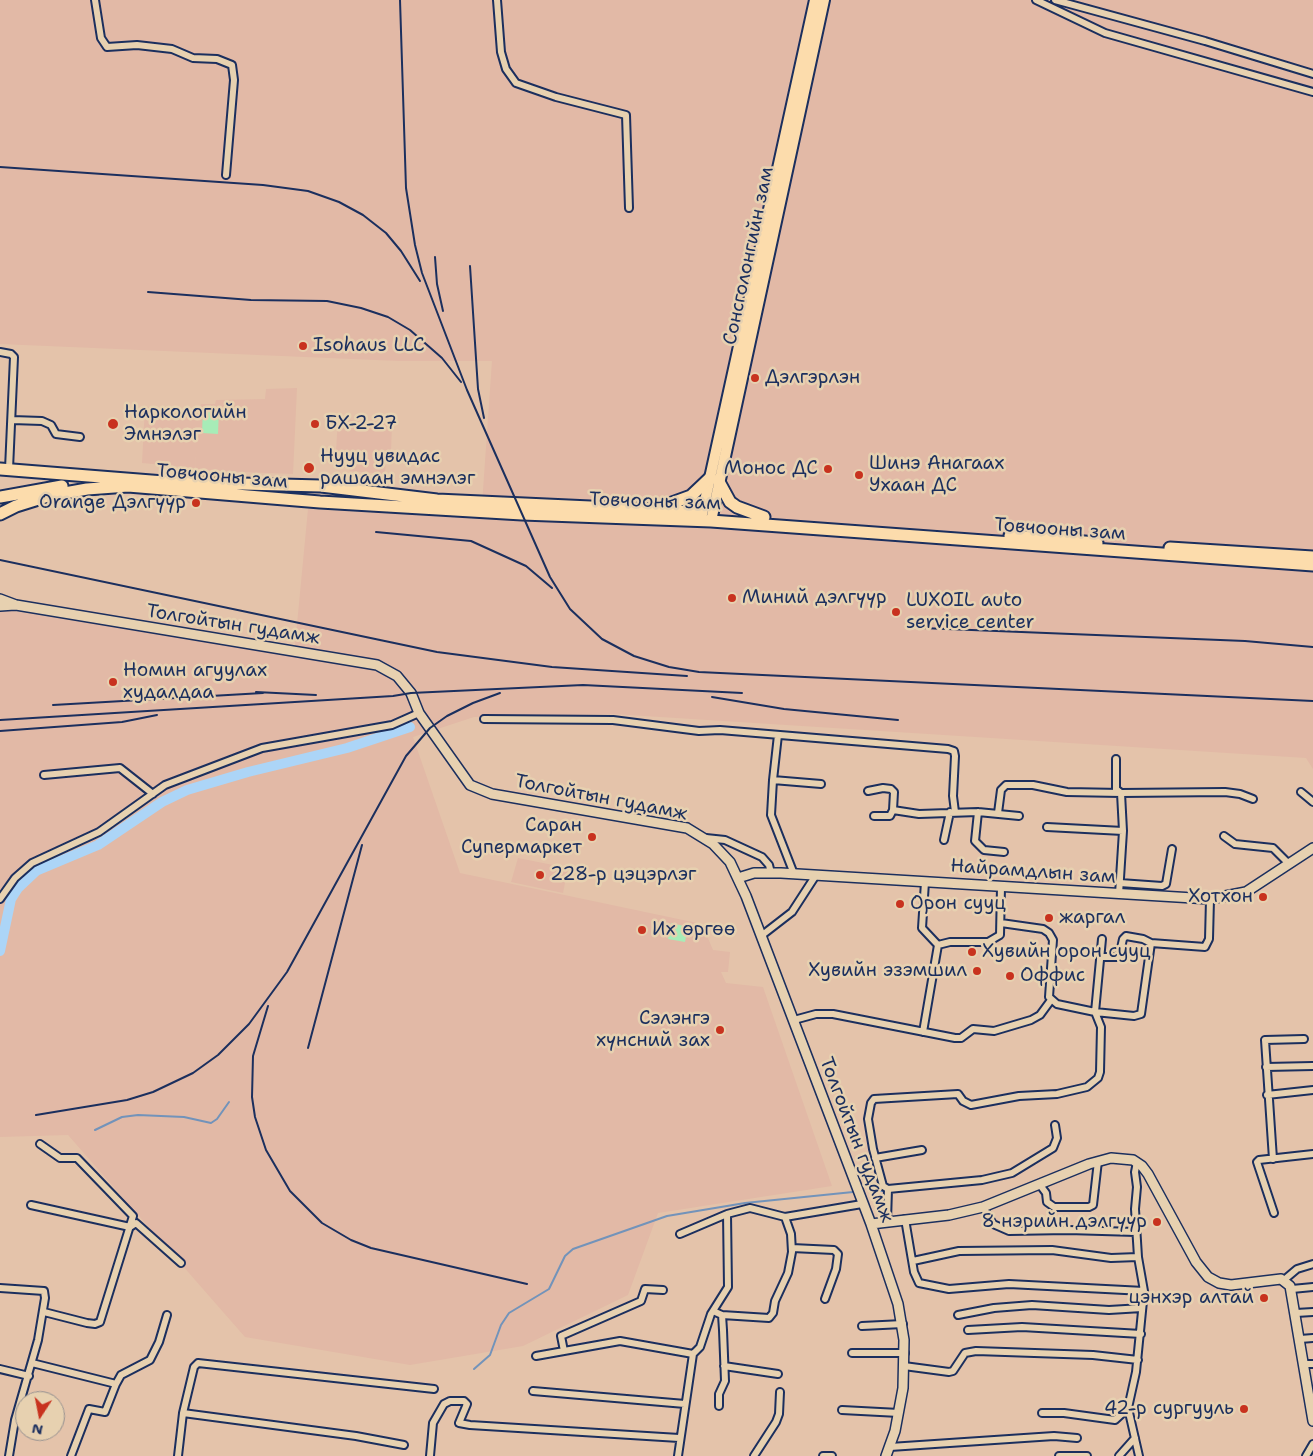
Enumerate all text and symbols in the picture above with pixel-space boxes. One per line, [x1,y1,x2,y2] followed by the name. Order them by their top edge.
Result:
[719,165,779,347] street label: Сонсголонгийн зам
[313,335,425,357] place label: Isohaus LLC
[297,340,309,352] marker: Isohaus LLC
[765,367,860,389] place label: Дэлгэрлэн
[749,372,761,384] marker: Дэлгэрлэн
[124,402,247,446] place label: Наркологийн Эмнэлэг
[325,413,397,435] place label: БХ-2-27
[106,417,120,431] marker: Наркологийн Эмнэлэг
[309,418,321,430] marker: БХ-2-27
[320,446,475,490] place label: Нууц увидас рашаан эмнэлэг
[869,453,1004,497] place label: Шинэ Анагаах Ухаан ДС
[724,458,818,480] place label: Монос ДС
[155,460,289,494] street label: Товчооны зам
[302,461,316,475] marker: Нууц увидас рашаан эмнэлэг
[822,463,834,475] marker: Монос ДС
[853,469,865,481] marker: Шинэ Анагаах Ухаан ДС
[589,488,721,516] street label: Товчооны зам
[39,492,186,514] place label: Orange Дэлгүүр
[190,497,202,509] marker: Orange Дэлгүүр
[993,514,1127,546] street label: Товчооны зам
[742,587,887,609] place label: Миний дэлгүүр
[906,590,1034,634] place label: LUXOIL auto service center
[726,592,738,604] marker: Миний дэлгүүр
[145,600,321,650] street label: Толгойтын гудамж
[890,606,902,618] marker: LUXOIL auto service center
[123,660,267,704] place label: Номин агуулах худалдаа
[107,676,119,688] marker: Номин агуулах худалдаа
[513,770,689,826] street label: Толгойтын гудамж
[461,815,582,859] place label: Саран Супермаркет
[586,831,598,843] marker: Саран Супермаркет
[950,855,1116,889] street label: Найрамдлын зам
[550,864,696,886] place label: 228-р цэцэрлэг
[534,869,546,881] marker: 228-р цэцэрлэг
[1188,886,1253,908] place label: Хотхон
[1257,891,1269,903] marker: Хотхон
[910,893,1006,915] place label: Орон сууц
[894,898,906,910] marker: Орон сууц
[1059,907,1125,929] place label: жаргал
[1043,912,1055,924] marker: жаргал
[652,919,735,941] place label: Их өргөө
[636,924,648,936] marker: Их өргөө
[982,941,1151,963] place label: Хувийн орон сууц
[966,946,978,958] marker: Хувийн орон сууц
[808,960,967,982] place label: Хувийн эзэмшил
[971,965,983,977] marker: Хувийн эзэмшил
[1020,965,1085,987] place label: Оффис
[1004,970,1016,982] marker: Оффис
[596,1008,710,1052] place label: Сэлэнгэ хүнсний зах
[714,1024,726,1036] marker: Сэлэнгэ хүнсний зах
[814,1054,898,1226] street label: Толгойтын гудамж
[982,1211,1147,1233] place label: 8 нэрийн дэлгүүр
[1151,1216,1163,1228] marker: 8 нэрийн дэлгүүр
[1129,1287,1254,1309] place label: цэнхэр алтай
[1258,1292,1270,1304] marker: цэнхэр алтай
[15,1391,65,1441] north arrow
[1104,1398,1234,1420] place label: 42-p сургууль
[1238,1403,1250,1415] marker: 42-p сургууль
[30,1420,44,1440] text: N

